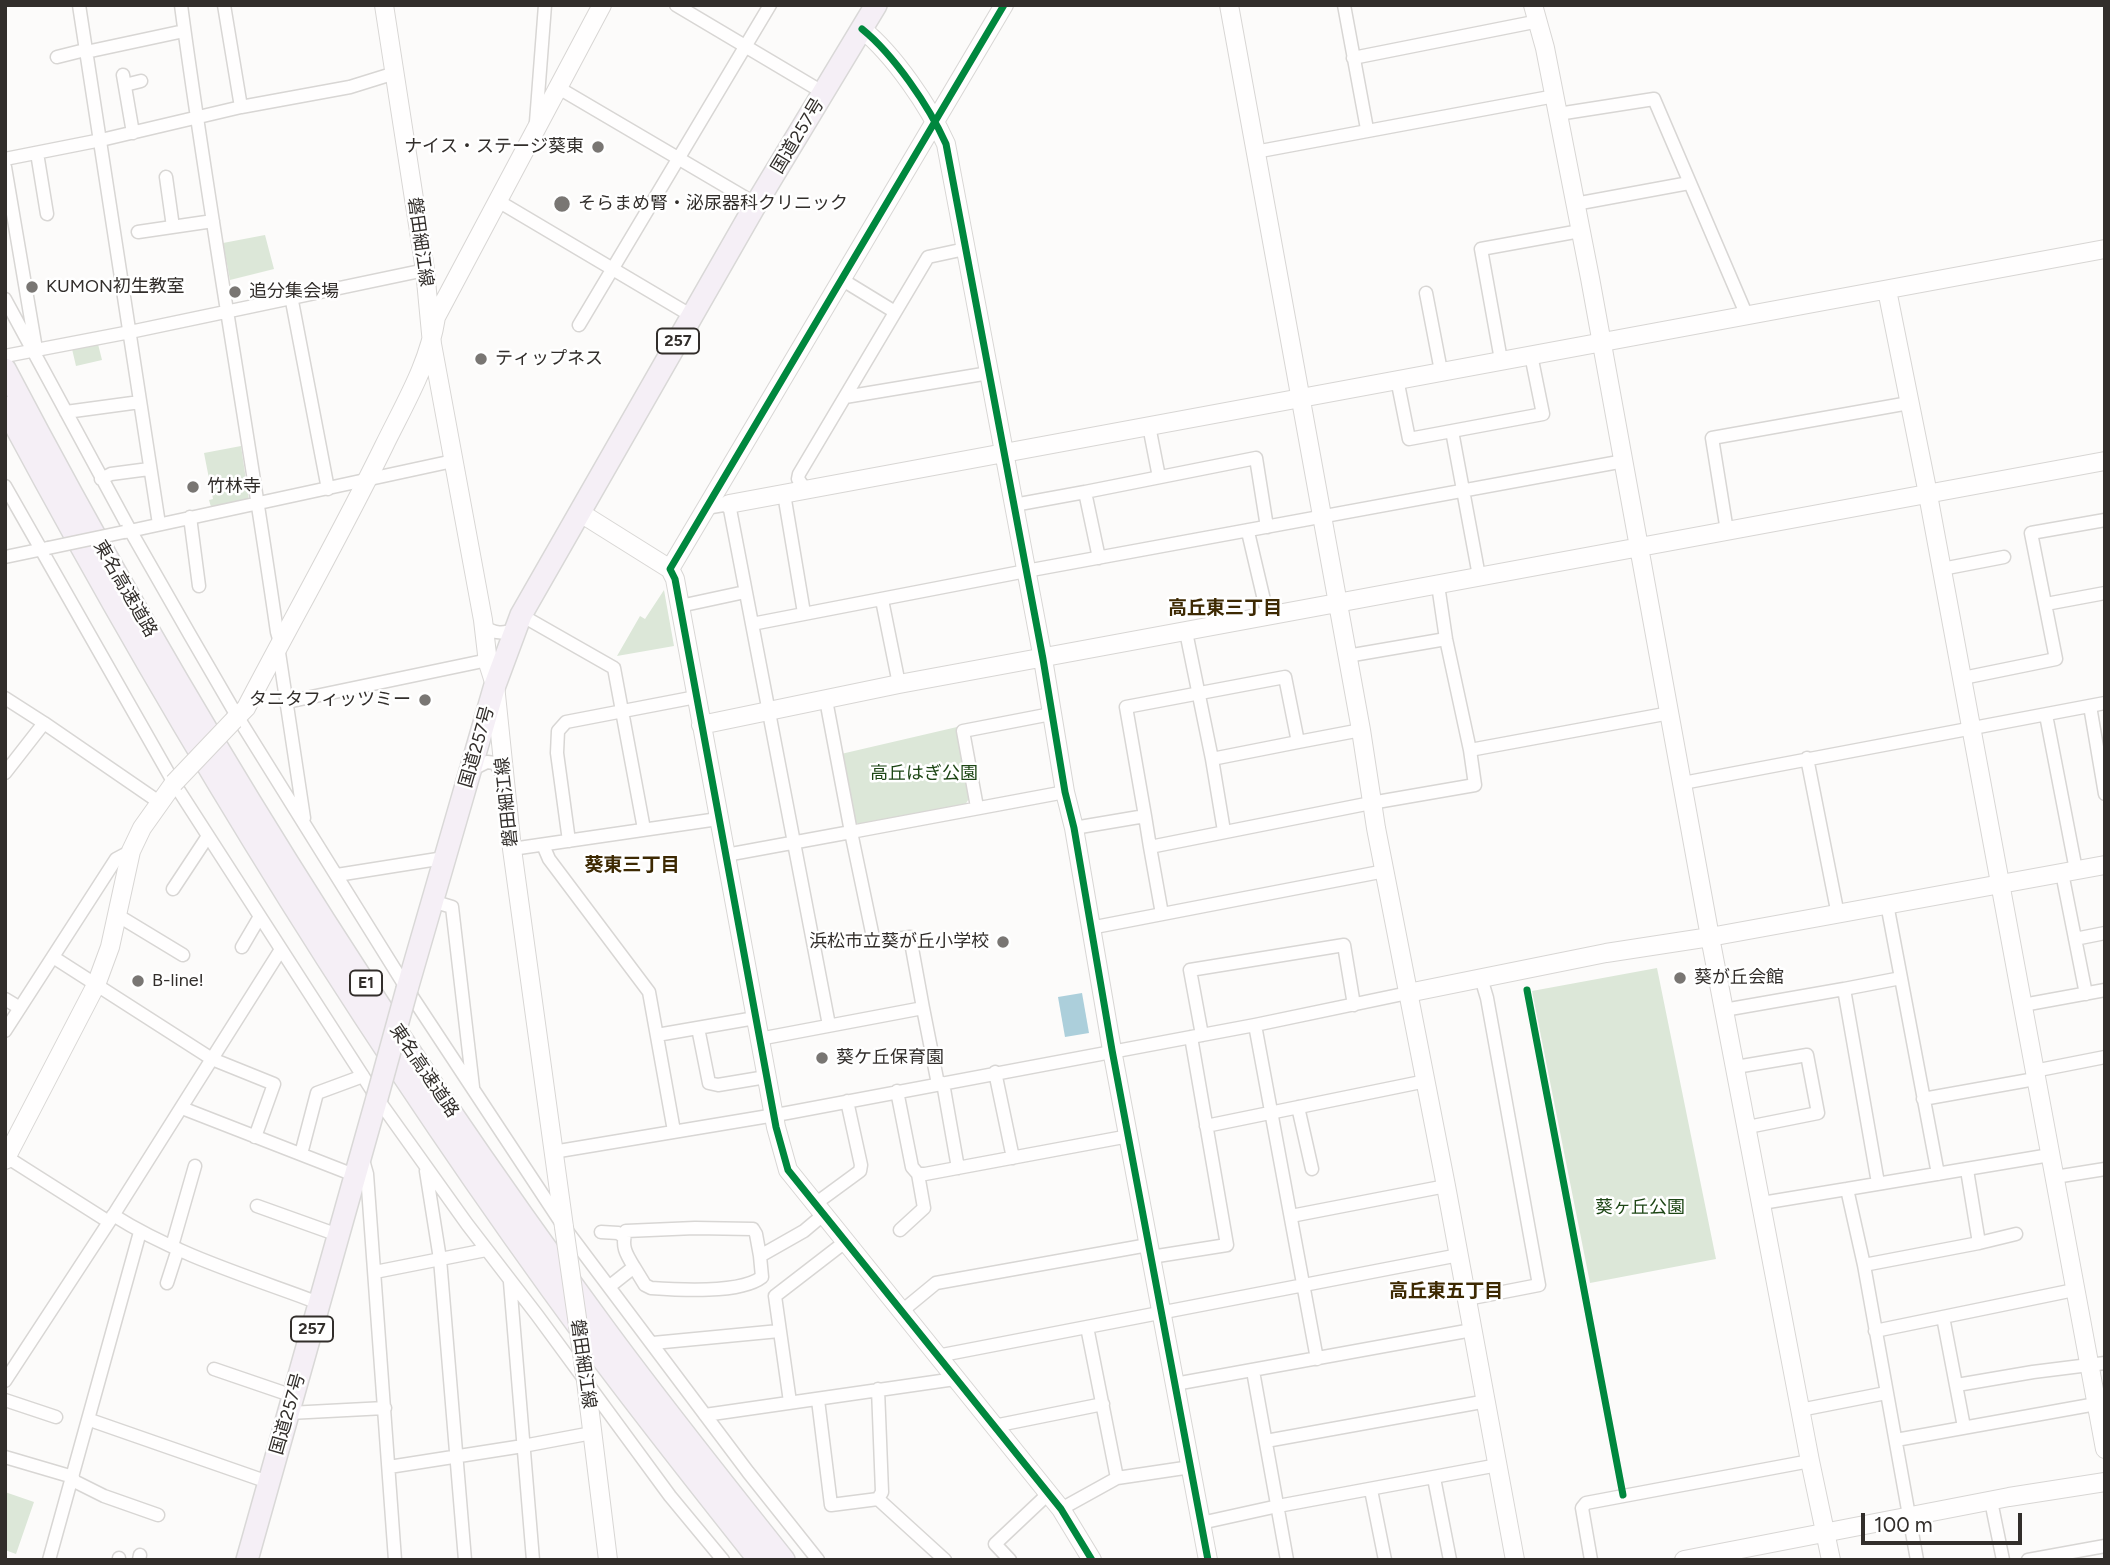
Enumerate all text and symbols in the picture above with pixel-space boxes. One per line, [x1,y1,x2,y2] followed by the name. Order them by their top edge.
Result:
[767,94,829,178] street label: 国道257号
[404,136,584,158] place label: ナイス・ステージ葵東
[590,139,606,155] marker: ナイス・ステージ葵東
[578,193,848,215] place label: そらまめ腎・泌尿器科クリニック
[552,194,572,214] marker: そらまめ腎・泌尿器科クリニック
[403,196,437,288] street label: 磐田細江線
[46,276,185,298] place label: KUMON初生教室
[24,279,40,295] marker: KUMON初生教室
[249,281,339,303] place label: 追分集会場
[227,284,243,300] marker: 追分集会場
[657,328,699,354] road number: 257
[495,348,603,370] place label: ティップネス
[473,351,489,367] marker: ティップネス
[207,476,261,498] place label: 竹林寺
[185,479,201,495] marker: 竹林寺
[89,537,161,641] street label: 東名高速道路
[1168,597,1282,619] district label: 高丘東三丁目
[249,689,411,711] place label: タニタフィッツミー
[417,692,433,708] marker: タニタフィッツミー
[455,704,499,790] street label: 国道257号
[492,756,522,848] street label: 磐田細江線
[870,763,978,785] park label: 高丘はぎ公園
[585,854,679,876] district label: 葵東三丁目
[809,931,989,953] place label: 浜松市立葵が丘小学校
[995,934,1011,950] marker: 浜松市立葵が丘小学校
[1694,967,1784,989] place label: 葵が丘会館
[152,970,204,992] place label: B-line!
[350,970,382,995] road number: E1
[1672,970,1688,986] marker: 葵が丘会館
[130,973,146,989] marker: B-line!
[385,1020,463,1122] street label: 東名高速道路
[836,1047,944,1069] place label: 葵ケ丘保育園
[814,1050,830,1066] marker: 葵ケ丘保育園
[1595,1197,1685,1219] park label: 葵ヶ丘公園
[1389,1280,1503,1302] district label: 高丘東五丁目
[291,1316,333,1342] road number: 257
[566,1318,600,1410] street label: 磐田細江線
[266,1371,310,1457] street label: 国道257号
[1865,1498,2026,1542] scale bar
[1874,1512,1933,1537] text: 100 m

